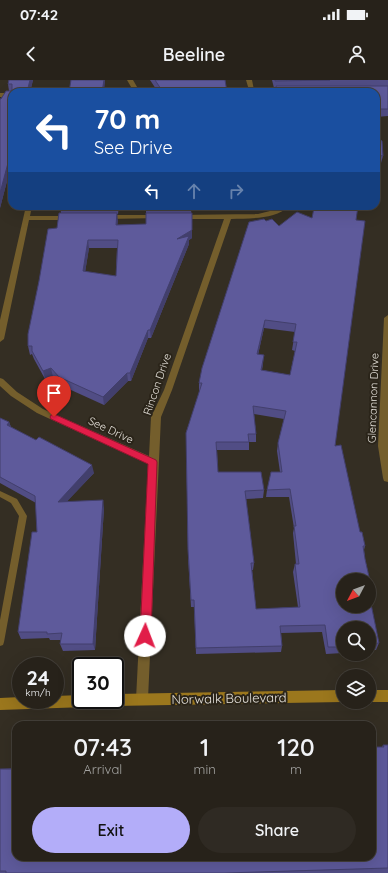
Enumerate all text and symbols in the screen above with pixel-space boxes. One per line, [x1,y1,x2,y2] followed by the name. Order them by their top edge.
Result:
[20,5,58,24] text: 07:42
[20,43,42,65] icon: back
[163,43,225,66] text: Beeline
[346,43,368,65] icon: person
[94,101,160,136] text: 70 m
[28,104,80,156] icon: left
[94,136,173,159] text: See Drive
[141,180,163,202] icon: left
[183,180,205,202] icon: ahead
[225,180,247,202] icon: right
[140,351,174,417] street label: Rincon Drive
[364,353,382,443] street label: Glencannon Drive
[37,376,71,417] pin
[43,382,65,404] icon: arrive
[86,413,136,447] street label: See Drive
[336,573,376,613] north arrow
[336,573,376,709] map controls
[124,615,166,657] position arrow
[336,621,376,661] button: search
[72,657,124,709] speed limit sign: 30
[26,665,50,690] text: 24
[336,669,376,709] button: layers
[25,686,51,699] text: km/h
[171,689,287,707] street label: Norwalk Boulevard
[73,732,132,762] text: 07:43
[200,732,209,762] text: 1
[277,732,315,762] text: 120
[83,761,122,777] text: Arrival
[194,761,216,777] text: min
[290,761,302,777] text: m
[32,807,190,853] button: Exit
[198,807,356,853] button: Share

